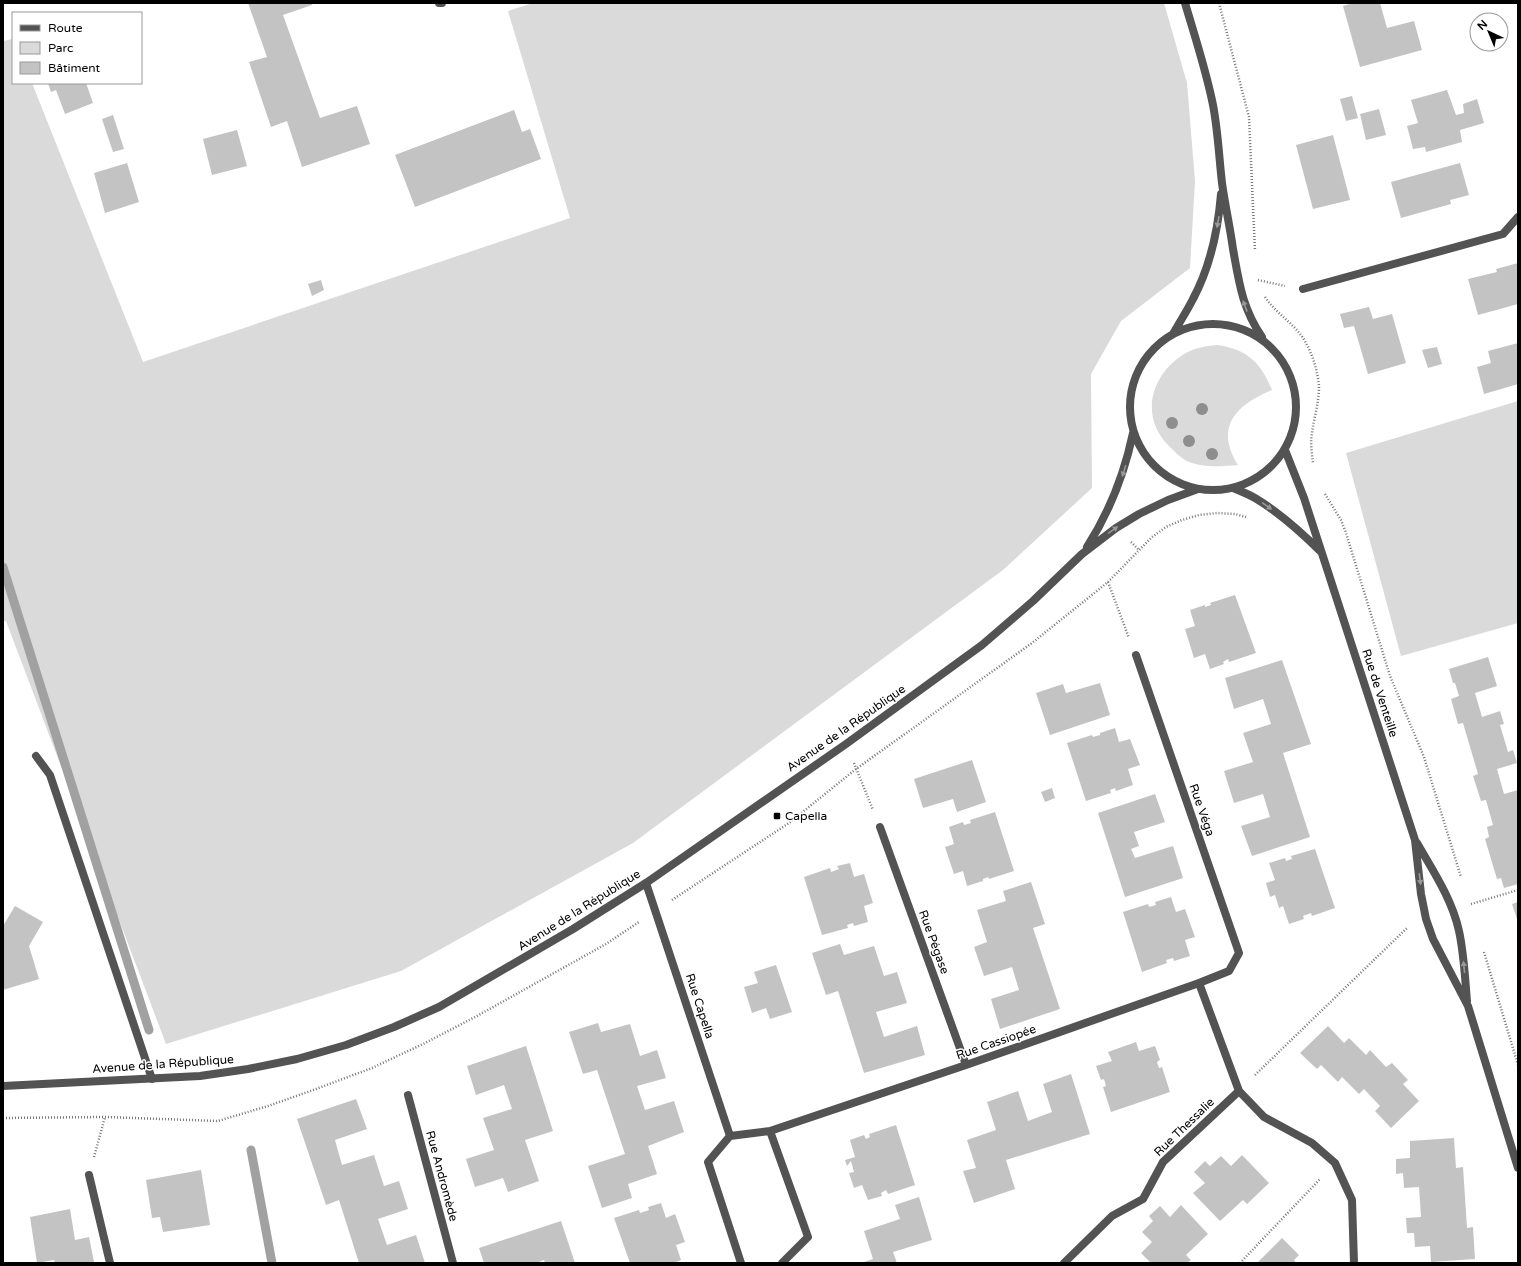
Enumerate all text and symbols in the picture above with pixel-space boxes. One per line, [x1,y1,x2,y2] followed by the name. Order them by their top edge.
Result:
[12,12,142,84] legend
[1469,12,1509,52] north arrow
[1475,17,1490,33] text: N
[48,21,83,35] text: Route
[48,41,73,55] text: Parc
[48,61,100,75] text: Bâtiment
[1215,216,1221,229] one-way arrow
[1242,299,1248,311] one-way arrow
[1121,465,1127,477] one-way arrow
[1262,502,1272,510] one-way arrow
[1107,526,1118,534] one-way arrow
[1359,647,1401,739] street label: Rue de Venteille
[784,681,908,774] street label: Avenue de la République
[1187,782,1217,838] street label: Rue Véga
[785,809,827,823] place label: Capella
[772,811,782,821] marker: Capella
[515,866,643,954] street label: Avenue de la République
[1416,873,1423,885] one-way arrow
[916,908,952,976] street label: Rue Pégase
[1461,961,1467,973] one-way arrow
[683,972,717,1040] street label: Rue Capella
[954,1022,1038,1062] street label: Rue Cassiopée
[92,1052,234,1076] street label: Avenue de la République
[1151,1095,1217,1159] street label: Rue Thessalie
[423,1129,461,1223] street label: Rue Andromède

